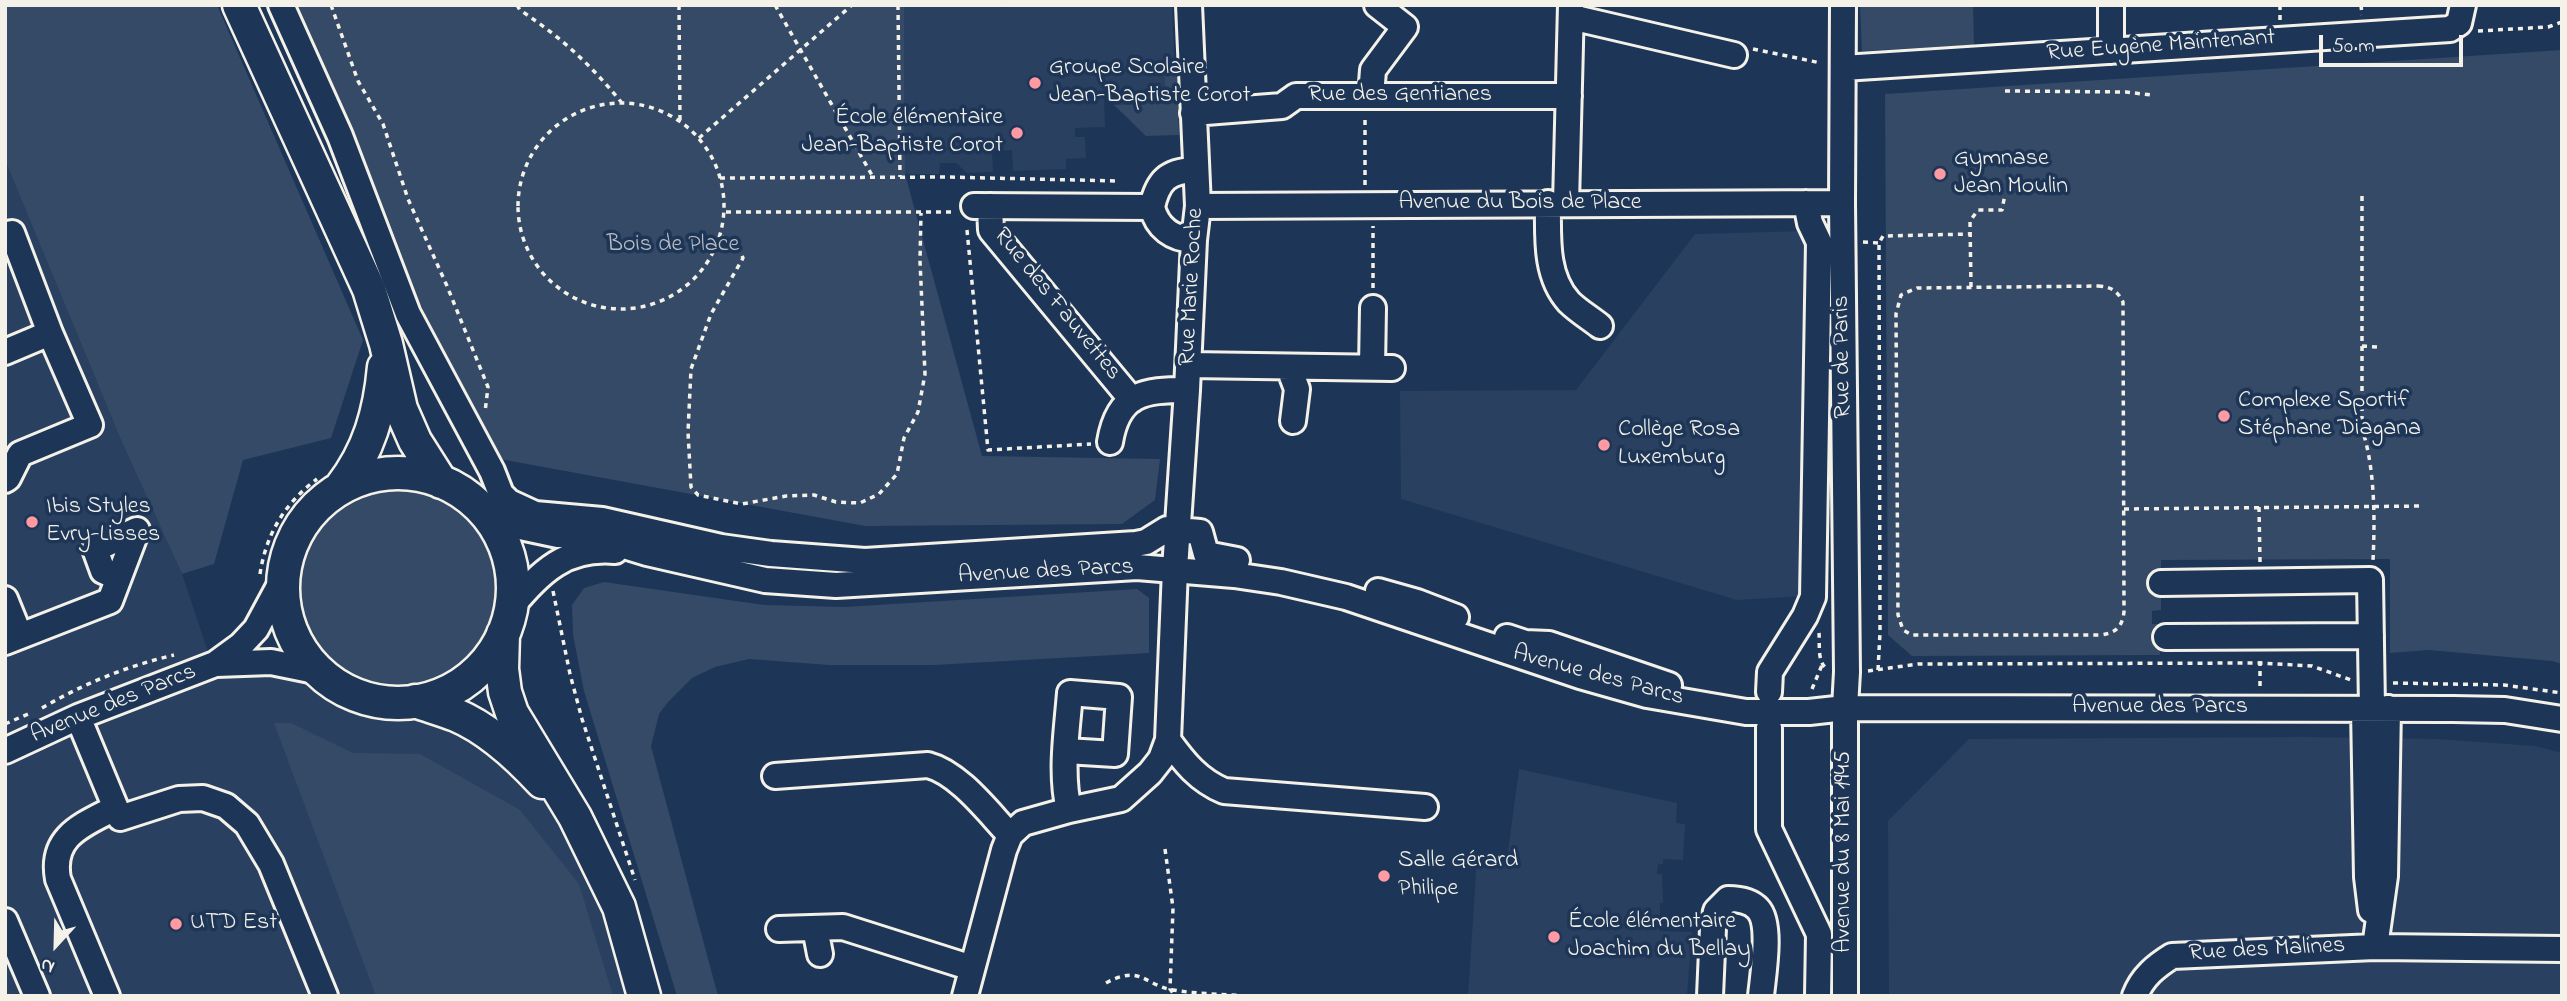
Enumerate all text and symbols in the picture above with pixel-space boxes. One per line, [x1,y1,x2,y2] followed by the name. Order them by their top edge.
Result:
[2322,21,2466,65] scale bar
[2046,25,2276,69] street label: Rue Eugène Maintenant
[2332,32,2375,62] text: 50 m
[1049,55,1250,111] place label: Groupe Scolaire Jean-Baptiste Corot
[1027,75,1043,91] marker: Groupe Scolaire Jean-Baptiste Corot
[1308,82,1492,110] street label: Rue des Gentianes
[802,105,1003,161] place label: École élémentaire Jean-Baptiste Corot
[1009,125,1025,141] marker: École élémentaire Jean-Baptiste Corot
[1954,146,2068,202] place label: Gymnase Jean Moulin
[1932,166,1948,182] marker: Gymnase Jean Moulin
[1398,190,1642,218] street label: Avenue du Bois de Place
[1174,207,1212,367] street label: Rue Marie Roche
[986,223,1126,387] street label: Rue des Fauvettes
[607,232,739,260] park label: Bois de Place
[1829,295,1859,419] street label: Rue de Paris
[2238,388,2421,444] place label: Complexe Sportif Stéphane Diagana
[2216,408,2232,424] marker: Complexe Sportif Stéphane Diagana
[1618,417,1740,473] place label: Collège Rosa Luxemburg
[1596,437,1612,453] marker: Collège Rosa Luxemburg
[46,494,160,550] place label: Ibis Styles Evry-Lisses
[24,514,40,530] marker: Ibis Styles Evry-Lisses
[957,554,1135,592] street label: Avenue des Parcs
[1509,640,1687,714] street label: Avenue des Parcs
[27,659,201,751] street label: Avenue des Parcs
[2072,694,2248,722] street label: Avenue des Parcs
[1831,751,1859,953] street label: Avenue du 8 Mai 1945
[1398,848,1518,904] place label: Salle Gérard Philipe
[1376,868,1392,884] marker: Salle Gérard Philipe
[1568,909,1751,965] place label: École élémentaire Joachim du Bellay
[21,910,91,980] north arrow
[190,910,277,938] place label: UTD Est
[168,916,184,932] marker: UTD Est
[1546,929,1562,945] marker: École élémentaire Joachim du Bellay
[2188,933,2346,969] street label: Rue des Malines
[37,950,59,980] text: N

